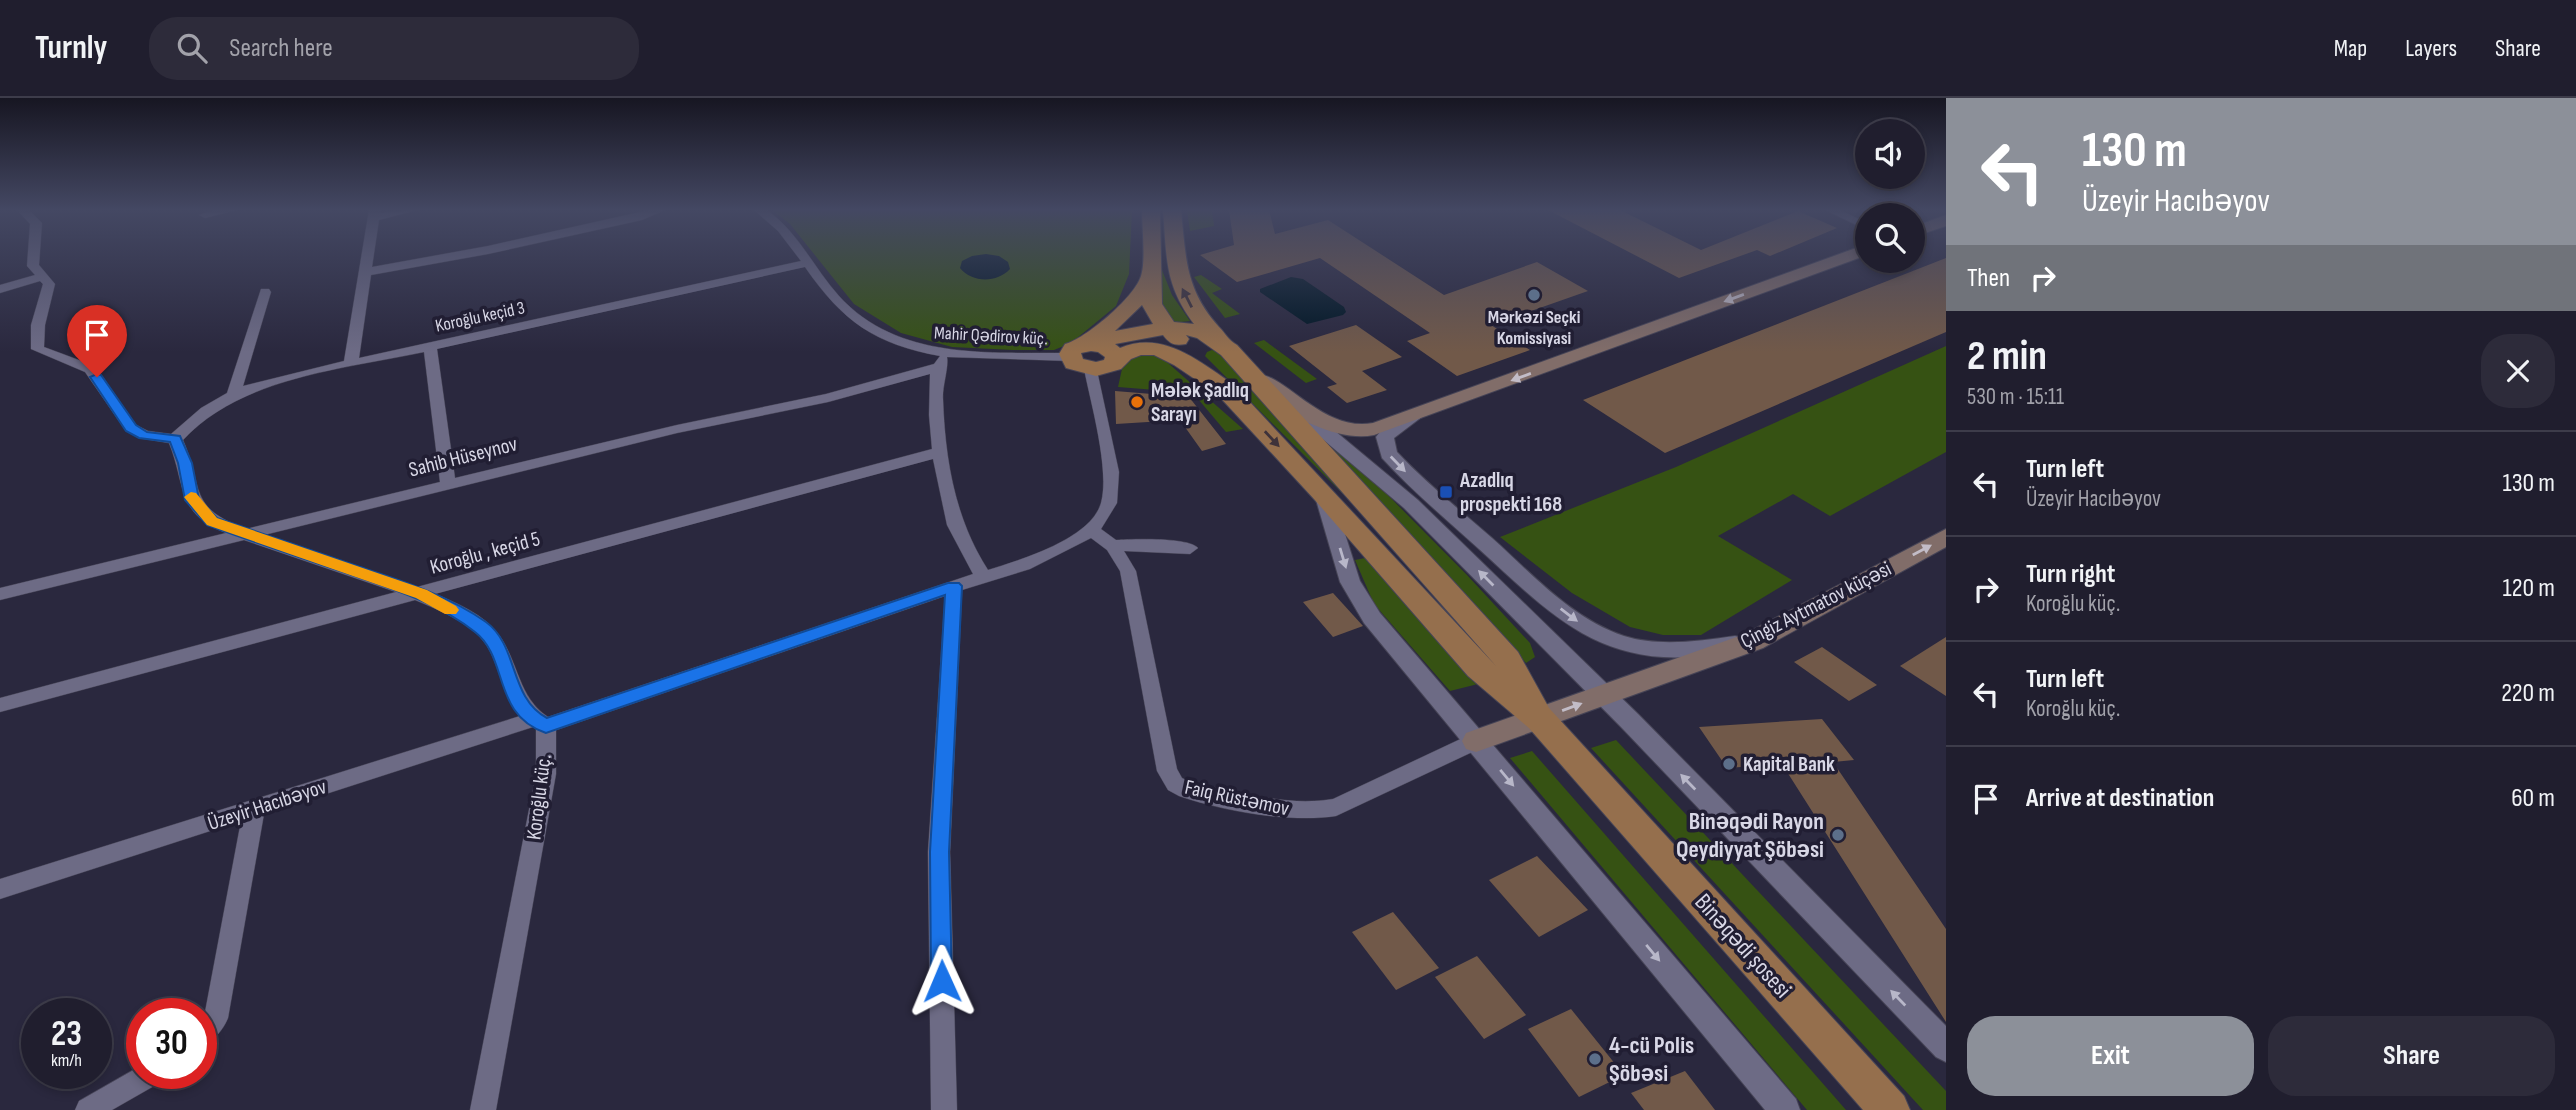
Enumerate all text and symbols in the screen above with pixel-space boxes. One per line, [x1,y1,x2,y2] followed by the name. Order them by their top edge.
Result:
[149,17,639,80] search box
[35,28,107,68] text: Turnly
[173,29,211,67] icon: search
[229,33,333,64] text: Search here
[2334,34,2367,63] text: Map
[2405,34,2457,63] text: Layers
[2495,34,2541,63] text: Share
[1855,119,1925,273] map controls
[1855,119,1925,189] button: sound
[2082,122,2187,181] text: 130 m
[1967,126,2058,217] icon: left
[2082,182,2270,221] text: Üzeyir Hacıbəyov
[1855,203,1925,273] button: search
[2024,259,2062,297] icon: right
[1967,263,2010,294] text: Then
[1181,287,1193,307] one-way arrow
[1526,287,1542,303] marker: Mərkəzi Seçki Komissiyasi
[1724,293,1745,304] one-way arrow
[433,297,527,337] street label: Koroğlu keçid 3
[67,305,127,377] pin
[1488,307,1580,349] place label: Mərkəzi Seçki Komissiyasi
[78,316,116,354] icon: arrive
[934,323,1048,349] street label: Mahir Qədirov küç.
[1967,331,2047,382] text: 2 min
[2481,334,2555,408] button: close
[1510,371,1531,382] one-way arrow
[1151,378,1249,427] place label: Mələk Şadlıq Sarayı
[1967,383,2064,411] text: 530 m · 15:11
[1129,394,1145,410] marker: Mələk Şadlıq Sarayı
[1264,430,1280,447] one-way arrow
[406,431,520,483] street label: Sahib Hüseynov
[2026,454,2104,485] text: Turn left
[1390,456,1407,473] one-way arrow
[1967,465,2005,503] icon: left
[1459,468,1562,517] place label: Azadlıq prospekti 168
[2503,468,2555,499] text: 130 m
[1438,484,1454,500] marker: Azadlıq prospekti 168
[2026,485,2161,513] text: Üzeyir Hacıbəyov
[427,526,543,580] street label: Koroğlu , keçid 5
[1912,545,1932,557] one-way arrow
[1339,548,1349,569] one-way arrow
[1736,556,1896,654] street label: Çingiz Aytmatov küçəsi
[2026,559,2115,590] text: Turn right
[1477,570,1494,587] one-way arrow
[1967,570,2005,608] icon: right
[2502,573,2555,604] text: 120 m
[2026,590,2120,618] text: Koroğlu küç.
[1560,607,1578,621] one-way arrow
[2026,664,2104,695] text: Turn left
[1967,675,2005,713] icon: left
[2501,678,2555,709] text: 220 m
[2026,695,2120,723] text: Koroğlu küç.
[1561,702,1582,713] one-way arrow
[1743,752,1835,777] place label: Kapital Bank
[521,753,557,841] street label: Koroğlu küç.
[1721,756,1737,772] marker: Kapital Bank
[1499,769,1515,787] one-way arrow
[205,774,329,836] street label: Üzeyir Hacıbəyov
[1681,774,1697,791] one-way arrow
[1183,775,1291,821] street label: Faiq Rüstəmov
[1967,780,2005,818] icon: arrive
[2026,783,2214,814] text: Arrive at destination
[2511,783,2555,814] text: 60 m
[1676,807,1824,864] place label: Binəqədi Rayon Qeydiyyat Şöbəsi
[1830,827,1846,843] marker: Binəqədi Rayon Qeydiyyat Şöbəsi
[1689,888,1797,1004] street label: Binəqədi şosesi
[905,944,979,1018] position arrow
[1645,944,1660,961] one-way arrow
[1891,990,1907,1007] one-way arrow
[126,998,217,1089] speed limit sign: 30
[51,1013,82,1056] text: 23
[1967,1016,2254,1096] button: Exit
[2268,1016,2555,1096] button: Share
[1609,1031,1694,1088] place label: 4-cü Polis Şöbəsi
[51,1050,82,1071] text: km/h
[1587,1051,1603,1067] marker: 4-cü Polis Şöbəsi

